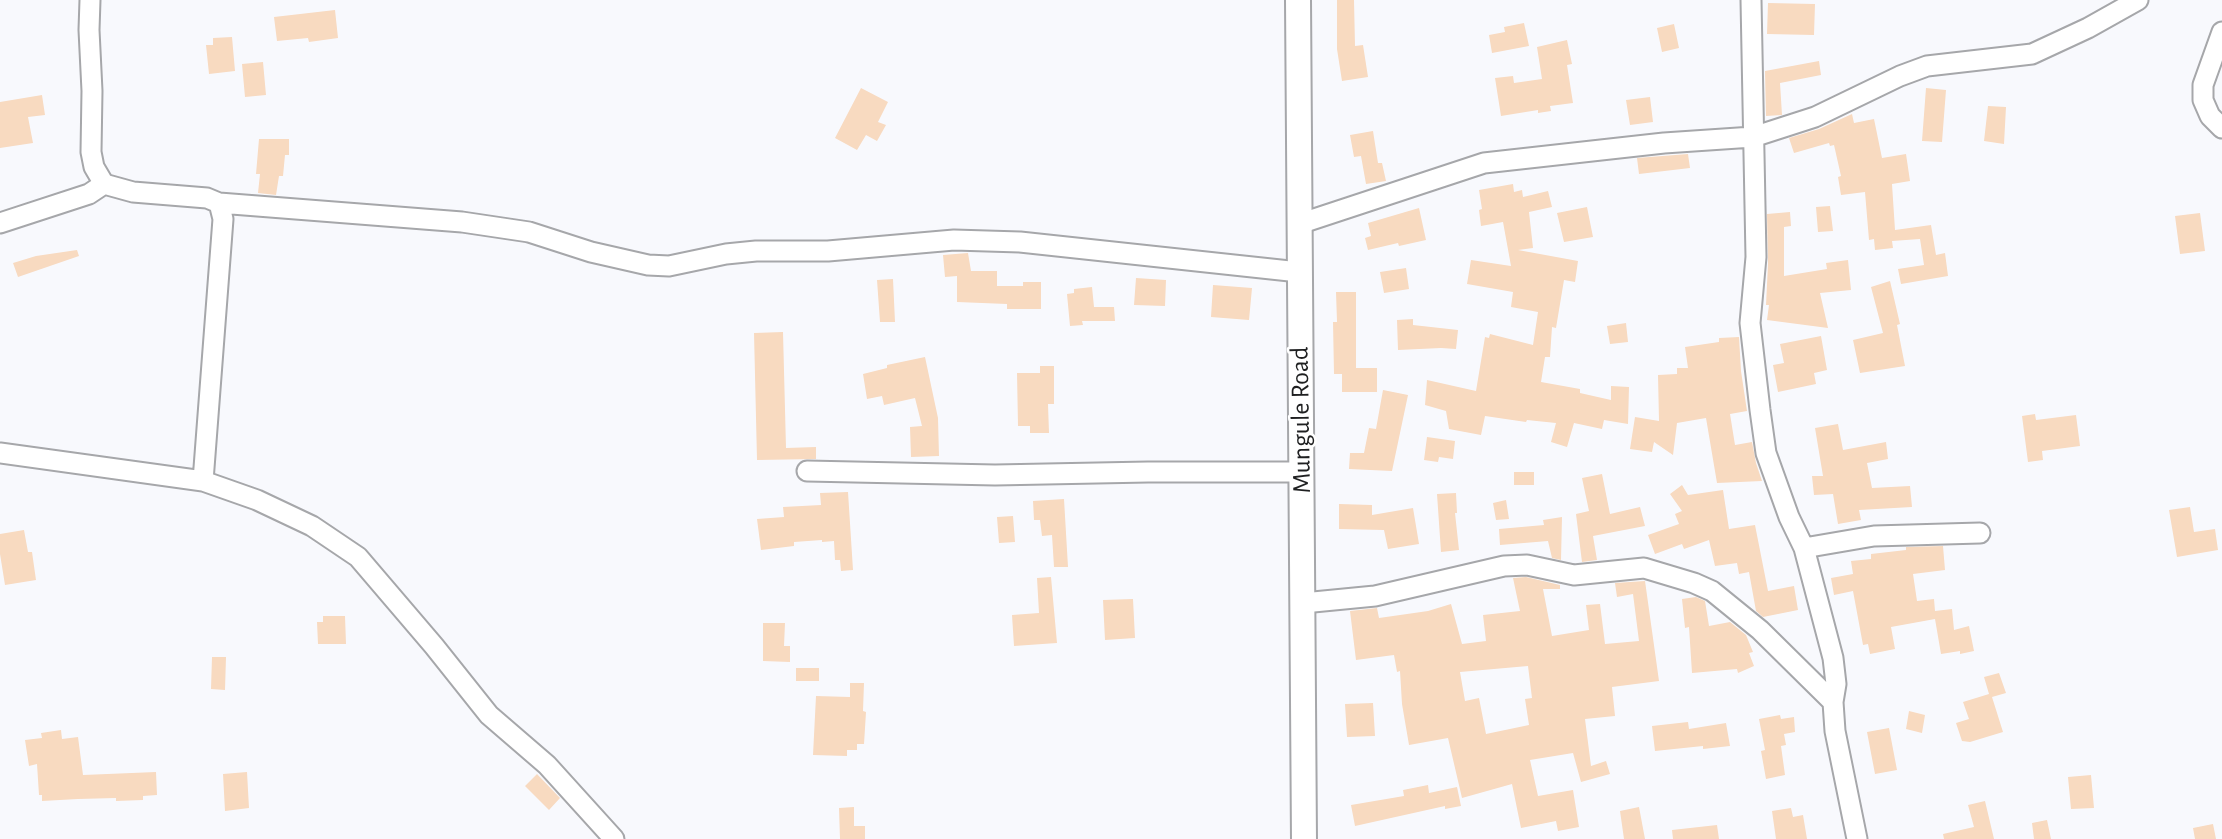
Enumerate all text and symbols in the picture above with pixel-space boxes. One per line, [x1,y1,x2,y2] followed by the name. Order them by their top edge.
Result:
[1284,346,1318,494] street label: Mungule Road

